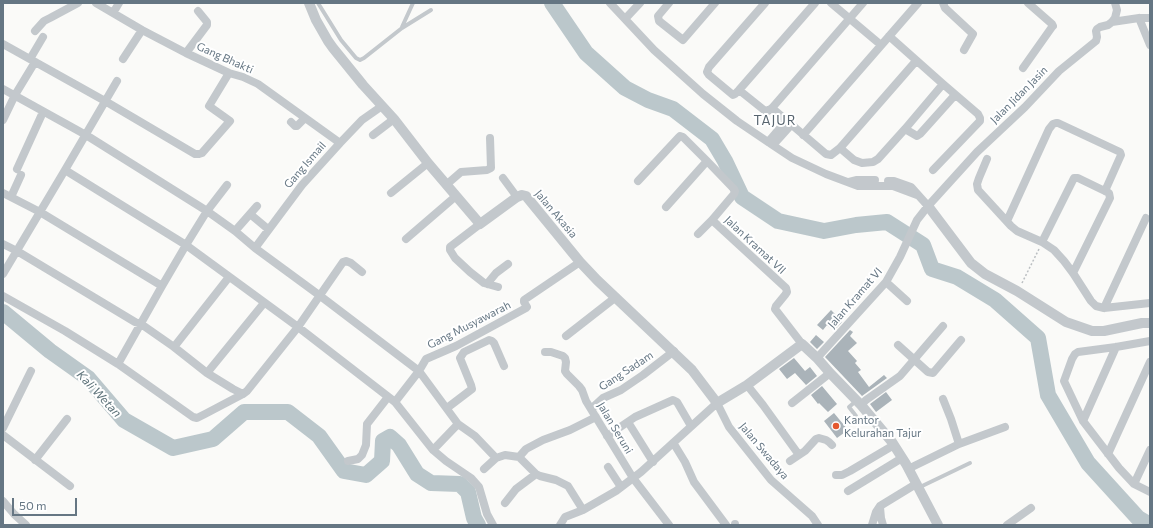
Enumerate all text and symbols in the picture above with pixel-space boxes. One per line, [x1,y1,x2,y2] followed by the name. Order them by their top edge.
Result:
[195,40,255,76] street label: Gang Bhakti
[988,64,1050,126] street label: Jalan Jidan Jasin
[753,113,797,129] district label: TAJUR
[281,139,329,191] street label: Gang Ismail
[532,187,580,241] street label: Jalan Akasia
[722,213,788,277] street label: Jalan Kramat VII
[825,265,885,331] street label: Jalan Kramat VI
[425,298,513,352] street label: Gang Musyawarah
[596,349,656,393] street label: Gang Sadam
[74,368,124,420] water label: Kali Wetan
[594,400,636,456] street label: Jalan Seruni
[844,413,921,439] place label: Kantor Kelurahan Tajur
[736,420,792,482] street label: Jalan Swadaya
[831,421,841,431] marker: Kantor Kelurahan Tajur
[14,490,79,516] scale bar
[19,498,47,512] text: 50 m

